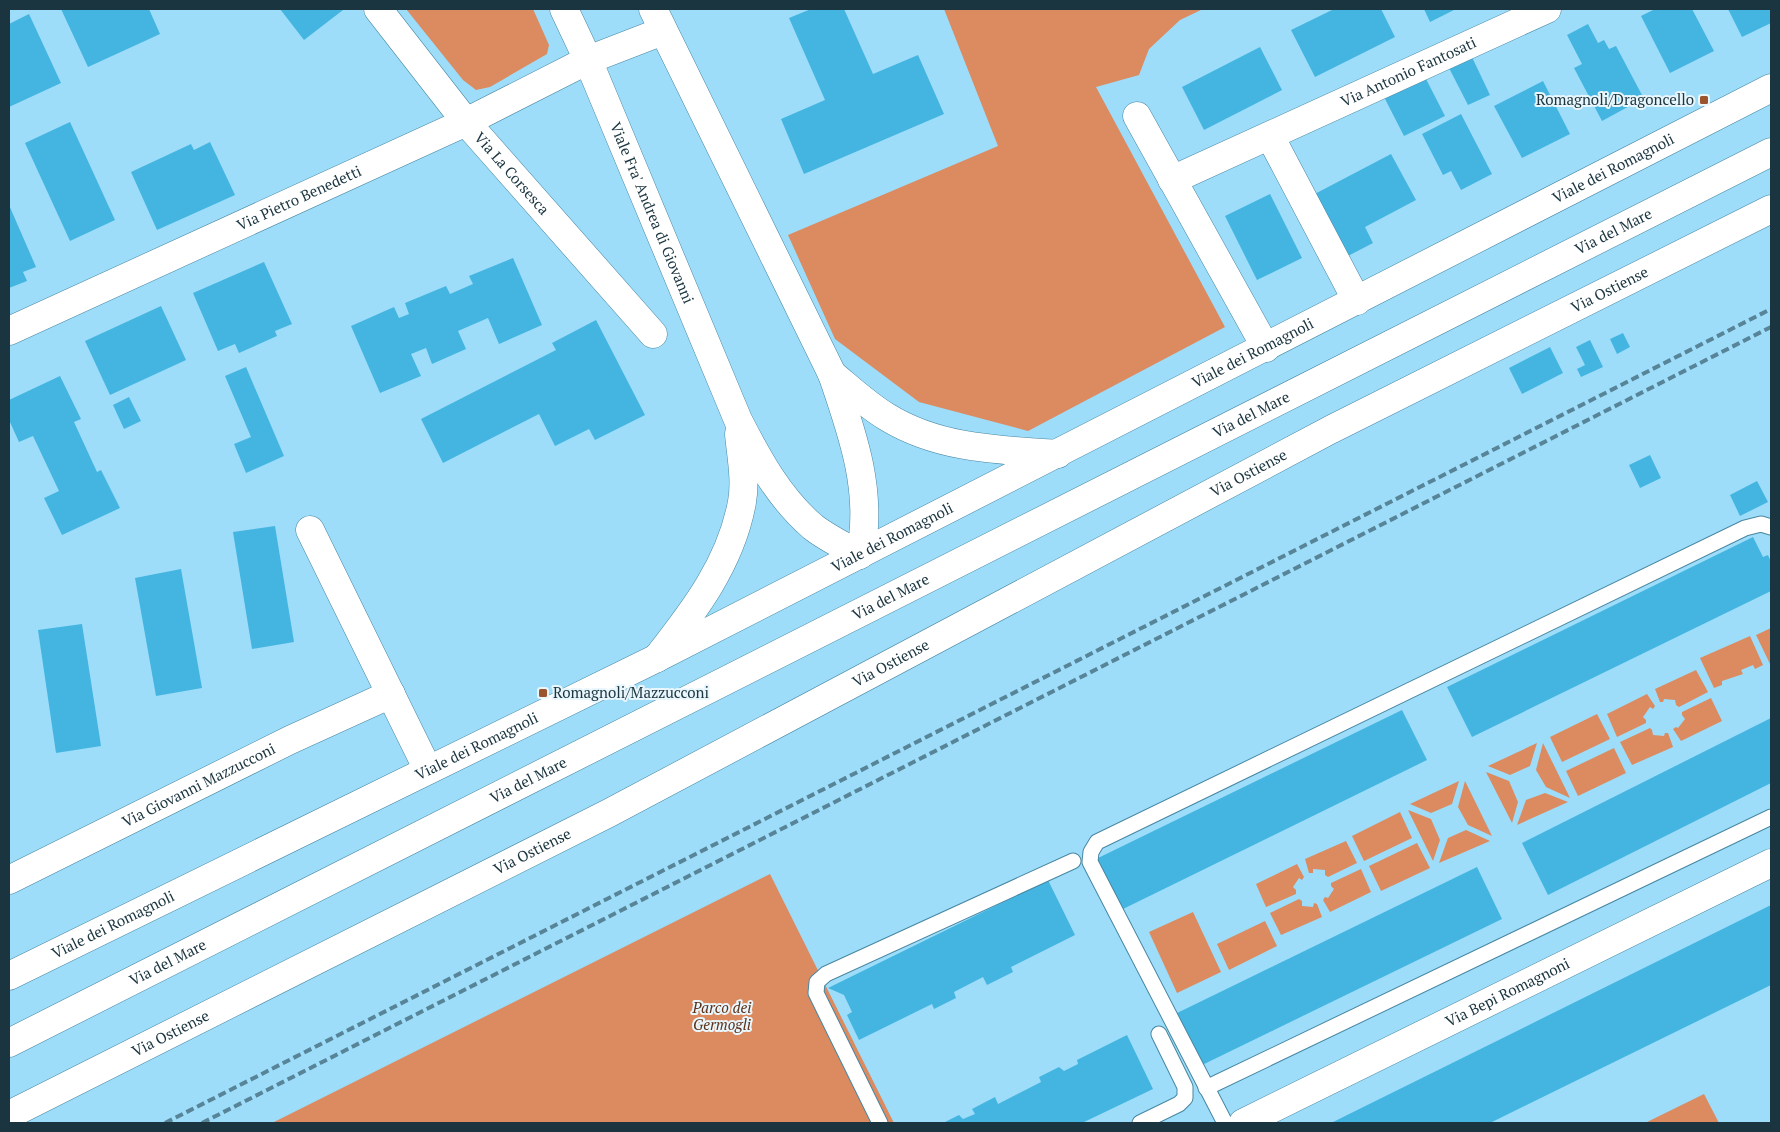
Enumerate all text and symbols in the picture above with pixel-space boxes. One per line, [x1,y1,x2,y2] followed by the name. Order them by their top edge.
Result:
[1337,32,1479,111] street label: Via Antonio Fantosati
[1536,89,1694,109] place label: Romagnoli/Dragoncello
[1698,94,1710,106] marker: Romagnoli/Dragoncello
[606,119,699,306] street label: Viale Fra' Andrea di Giovanni
[470,127,554,219] street label: Via La Corsesca
[1548,128,1677,207] street label: Viale dei Romagnoli
[233,160,364,235] street label: Via Pietro Benedetti
[1571,203,1655,259] street label: Via del Mare
[1567,261,1651,317] street label: Via Ostiense
[1188,313,1317,392] street label: Viale dei Romagnoli
[1209,386,1293,442] street label: Via del Mare
[1206,444,1290,501] street label: Via Ostiense
[827,497,956,576] street label: Viale dei Romagnoli
[848,568,932,624] street label: Via del Mare
[849,634,932,691] street label: Via Ostiense
[553,682,709,702] place label: Romagnoli/Mazzucconi
[537,687,549,699] marker: Romagnoli/Mazzucconi
[412,707,541,784] street label: Viale dei Romagnoli
[118,738,278,831] street label: Via Giovanni Mazzucconi
[486,752,570,807] street label: Via del Mare
[490,823,574,879] street label: Via Ostiense
[48,885,177,963] street label: Viale dei Romagnoli
[125,934,209,990] street label: Via del Mare
[1442,953,1573,1031] street label: Via Bepi Romagnoni
[691,997,752,1034] park label: Parco dei Germogli
[128,1005,212,1061] street label: Via Ostiense

